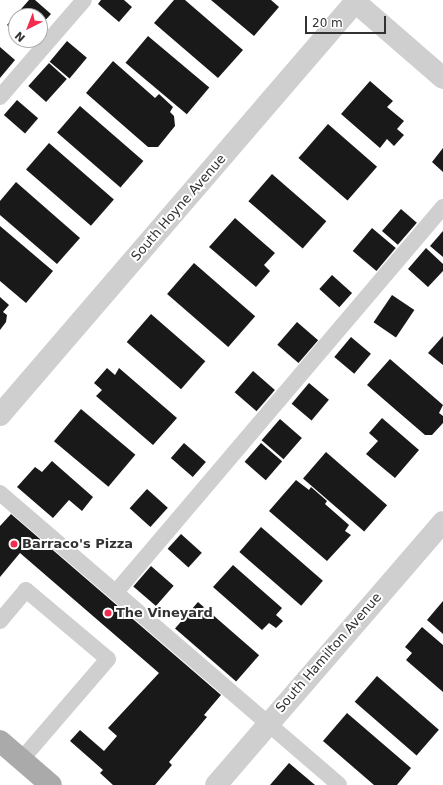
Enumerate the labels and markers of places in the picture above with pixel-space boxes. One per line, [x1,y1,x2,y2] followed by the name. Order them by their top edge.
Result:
[22,536,133,552] place label: Barraco's Pizza
[9,539,19,549] marker: Barraco's Pizza
[116,605,213,621] place label: The Vineyard
[103,608,113,618] marker: The Vineyard

